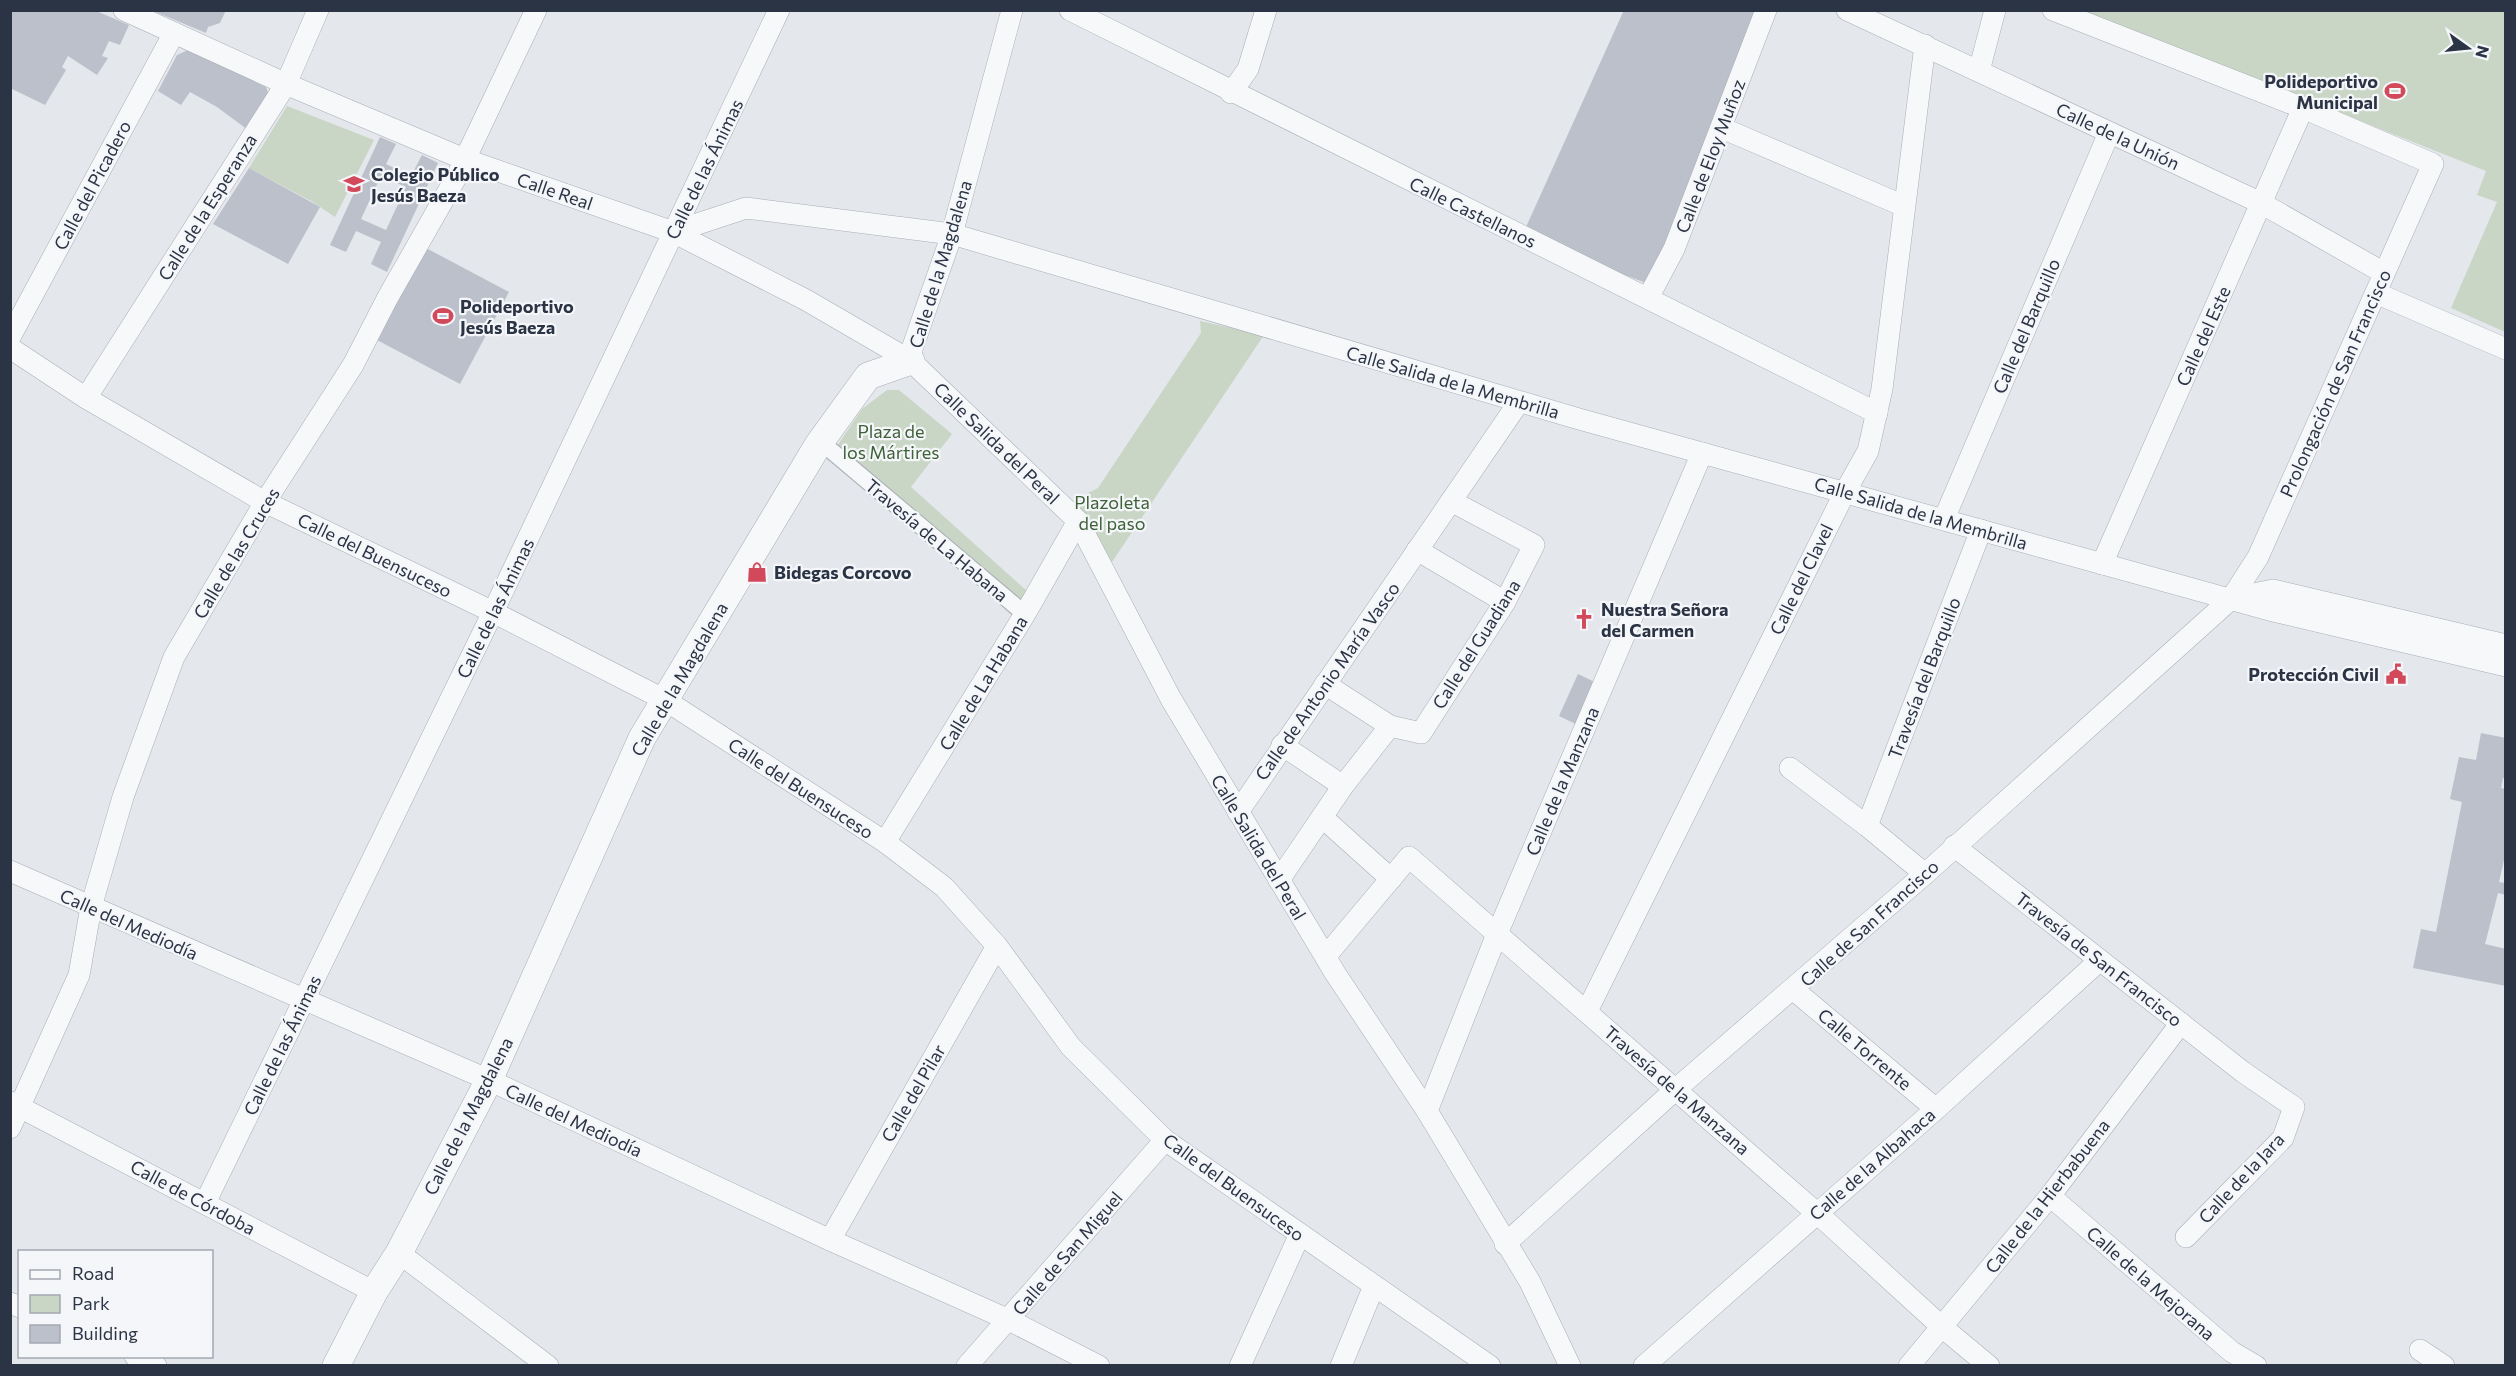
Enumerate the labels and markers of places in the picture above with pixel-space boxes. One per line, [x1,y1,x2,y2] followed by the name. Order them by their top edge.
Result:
[2264,70,2378,113] place label: Polideportivo Municipal
[2383,79,2407,103] sports icon: Polideportivo Municipal
[371,163,500,206] place label: Colegio Público Jesús Baeza
[342,172,366,196] school or university icon: Colegio Público Jesús Baeza
[460,295,574,338] place label: Polideportivo Jesús Baeza
[431,304,455,328] sports icon: Polideportivo Jesús Baeza
[745,560,769,584] shop icon: Bidegas Corcovo
[774,561,912,583] place label: Bidegas Corcovo
[1601,598,1728,641] place label: Nuestra Señora del Carmen
[1572,607,1596,631] church icon: Nuestra Señora del Carmen
[2384,662,2408,686] public building icon: Protección Civil
[2248,663,2379,685] place label: Protección Civil

